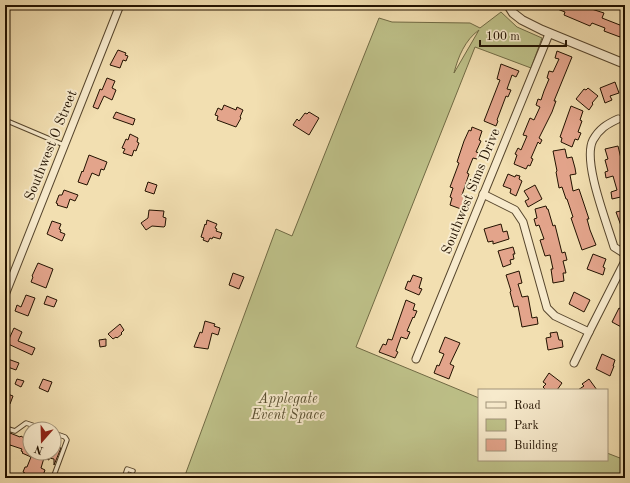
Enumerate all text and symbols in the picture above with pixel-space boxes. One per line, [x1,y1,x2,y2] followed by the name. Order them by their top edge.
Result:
[480,22,566,48] scale bar
[486,31,520,43] text: 100 m
[22,88,80,203] street label: Southwest O Street
[439,126,503,256] street label: Southwest Sims Drive
[478,389,608,461] legend
[250,392,325,423] park label: Applegate Event Space
[514,400,541,412] text: Road
[514,420,539,432] text: Park
[22,421,62,461] north arrow
[514,440,558,452] text: Building
[33,442,45,456] text: N

